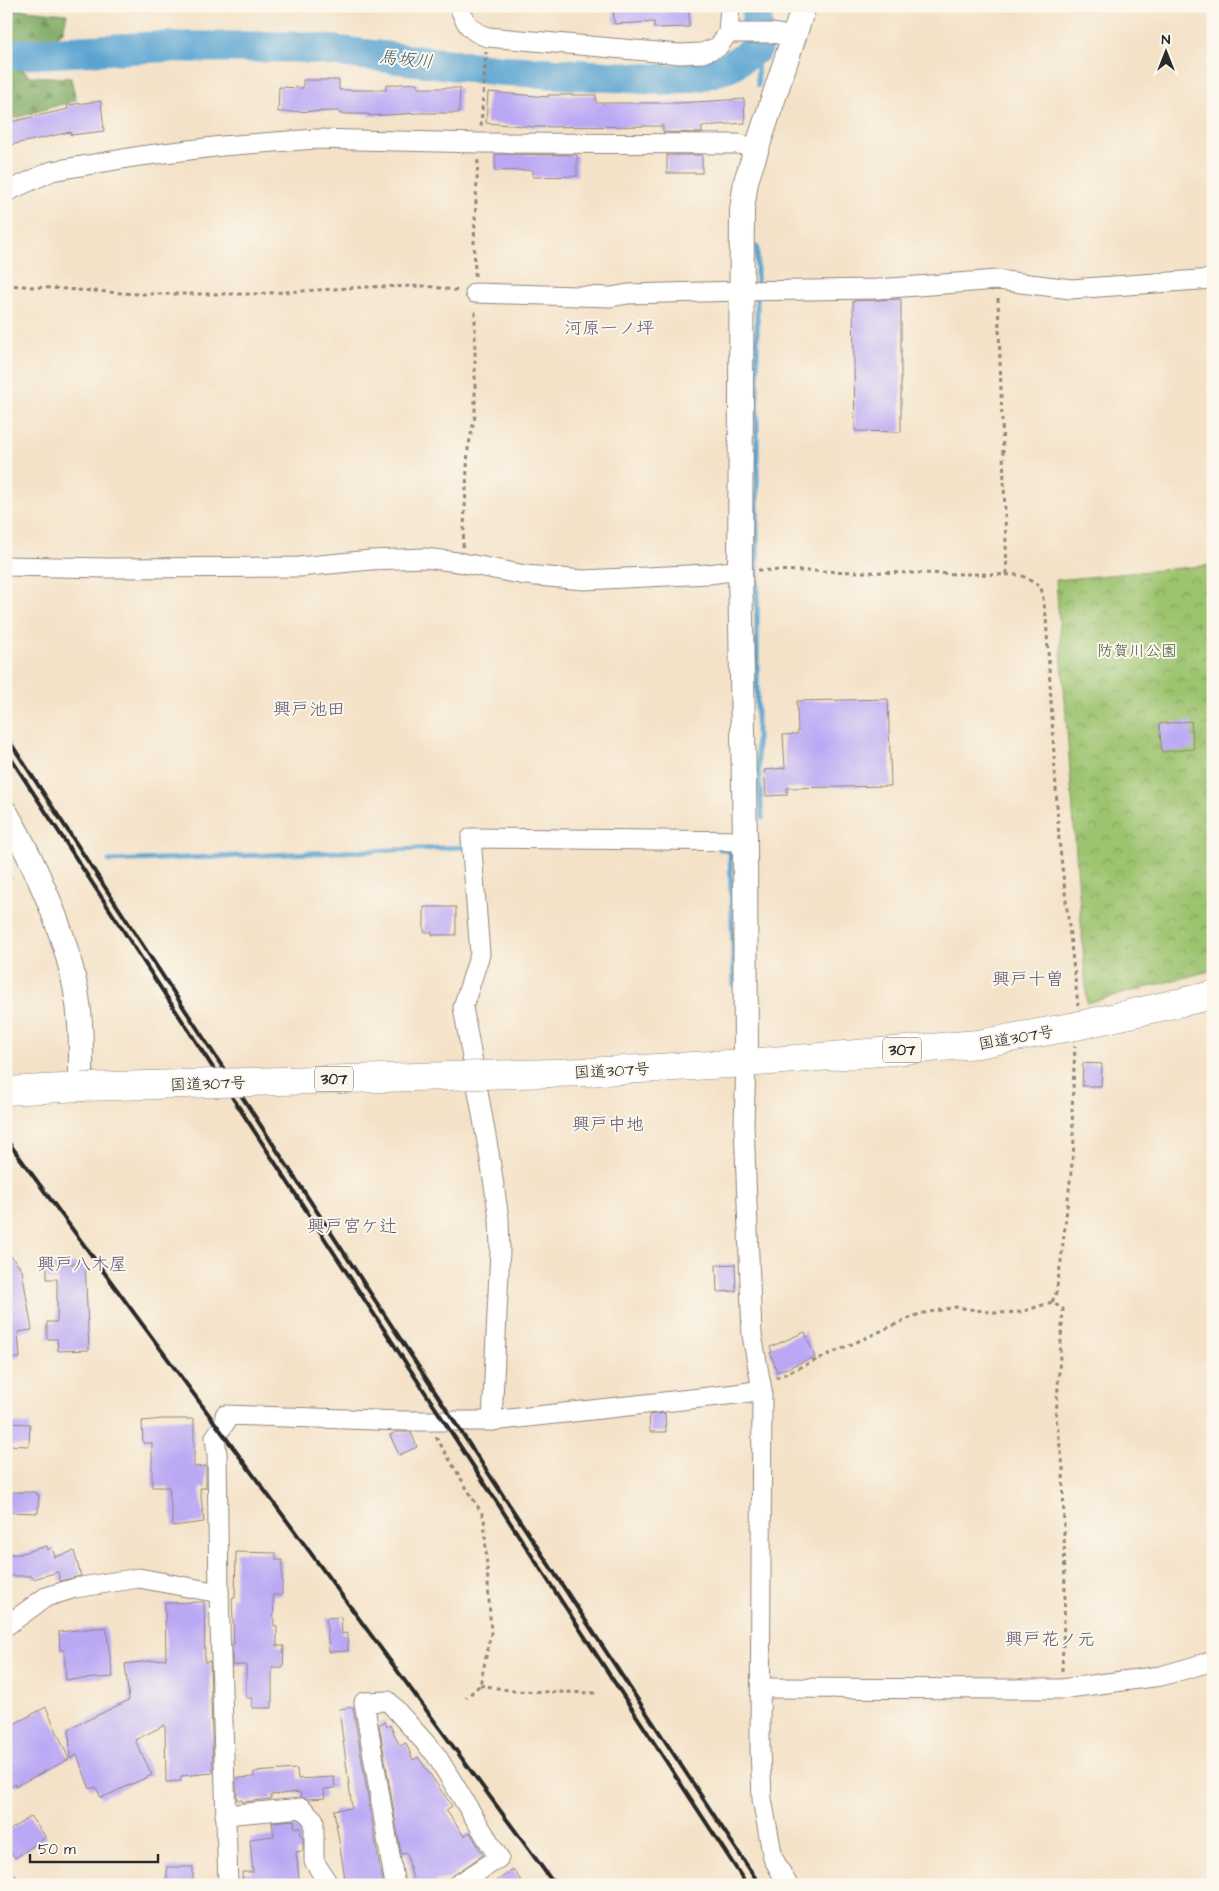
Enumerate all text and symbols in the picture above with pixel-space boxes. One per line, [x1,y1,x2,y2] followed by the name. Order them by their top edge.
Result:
[1142,28,1192,78] north arrow
[1162,30,1171,50] text: N
[378,44,434,75] water label: 馬坂川
[564,316,654,341] district label: 河原一ノ坪
[1097,640,1177,662] park label: 防賀川公園
[273,697,345,722] district label: 興戸池田
[992,967,1064,992] district label: 興戸十曽
[977,1021,1056,1055] street label: 国道307号
[883,1038,921,1062] road number: 307
[573,1058,651,1084] street label: 国道307号
[315,1066,353,1092] road number: 307
[170,1072,246,1096] street label: 国道307号
[572,1112,644,1137] district label: 興戸中地
[307,1214,397,1239] district label: 興戸宮ケ辻
[37,1252,127,1277] district label: 興戸八木屋
[1005,1627,1095,1652] district label: 興戸花ノ元
[30,1831,158,1863] scale bar
[38,1839,76,1860] text: 50 m

